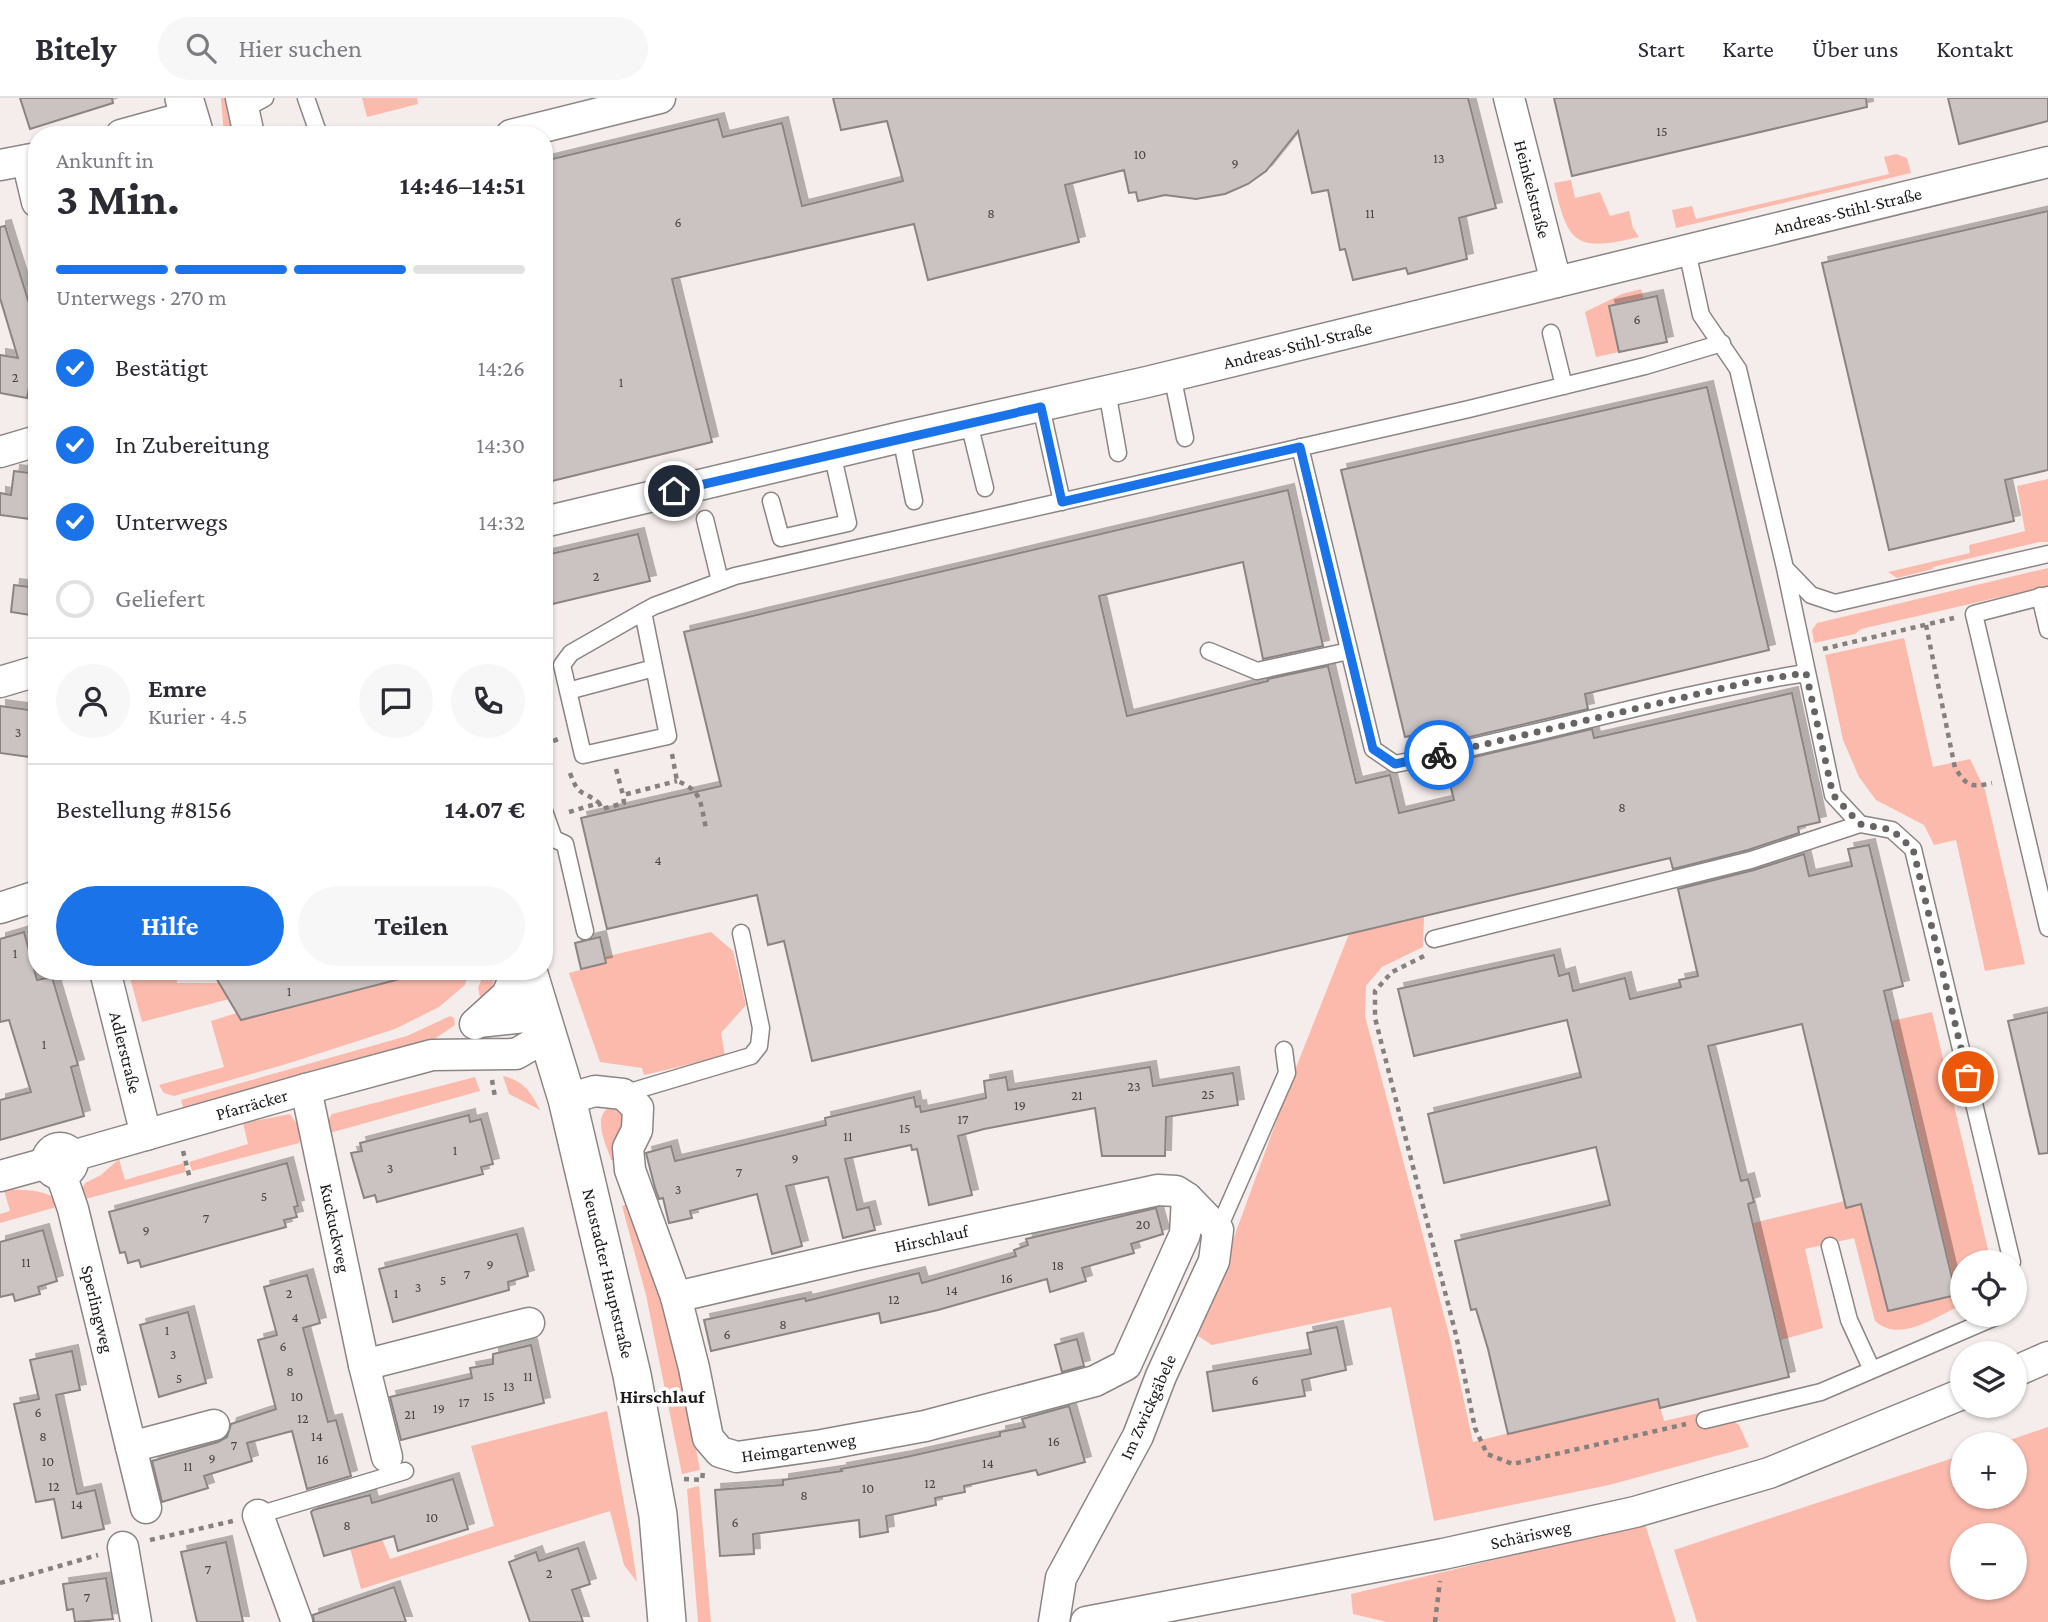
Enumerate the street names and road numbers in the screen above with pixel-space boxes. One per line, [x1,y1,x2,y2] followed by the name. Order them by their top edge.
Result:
[1510,138,1554,240] street label: Heinkelstraße
[1771,183,1924,239] street label: Andreas-Stihl-Straße
[1221,317,1374,373] street label: Andreas-Stihl-Straße
[105,1009,145,1096] street label: Adlerstraße
[214,1085,291,1124] street label: Pfarräcker
[316,1182,354,1275] street label: Kuckuckweg
[578,1187,638,1360] street label: Neustadter Hauptstraße
[893,1221,972,1256] street label: Hirschlauf
[77,1263,118,1355] street label: Sperlingweg
[1116,1351,1180,1463] street label: Im Zwickgäbele
[740,1429,858,1466] street label: Heimgartenweg
[1488,1516,1573,1553] street label: Schärisweg

